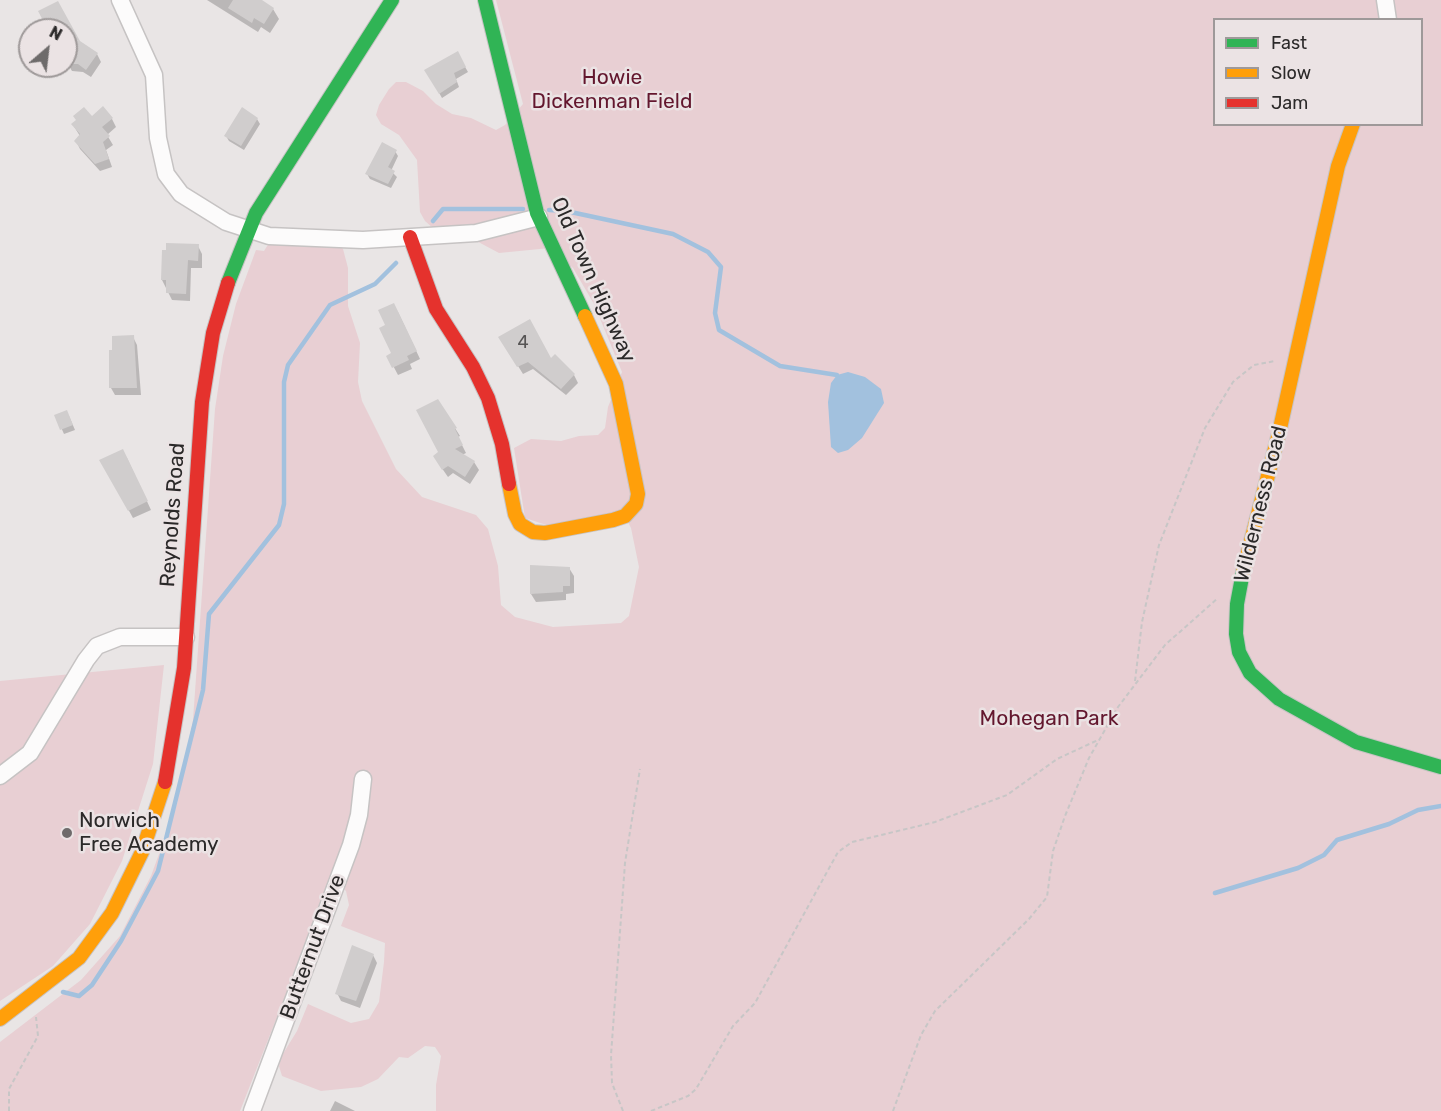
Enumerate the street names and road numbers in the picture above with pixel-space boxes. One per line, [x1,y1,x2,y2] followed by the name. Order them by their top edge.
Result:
[545,193,641,367] street label: Old Town Highway
[1229,423,1293,585] street label: Wilderness Road
[155,442,191,588] street label: Reynolds Road
[275,871,351,1023] street label: Butternut Drive

